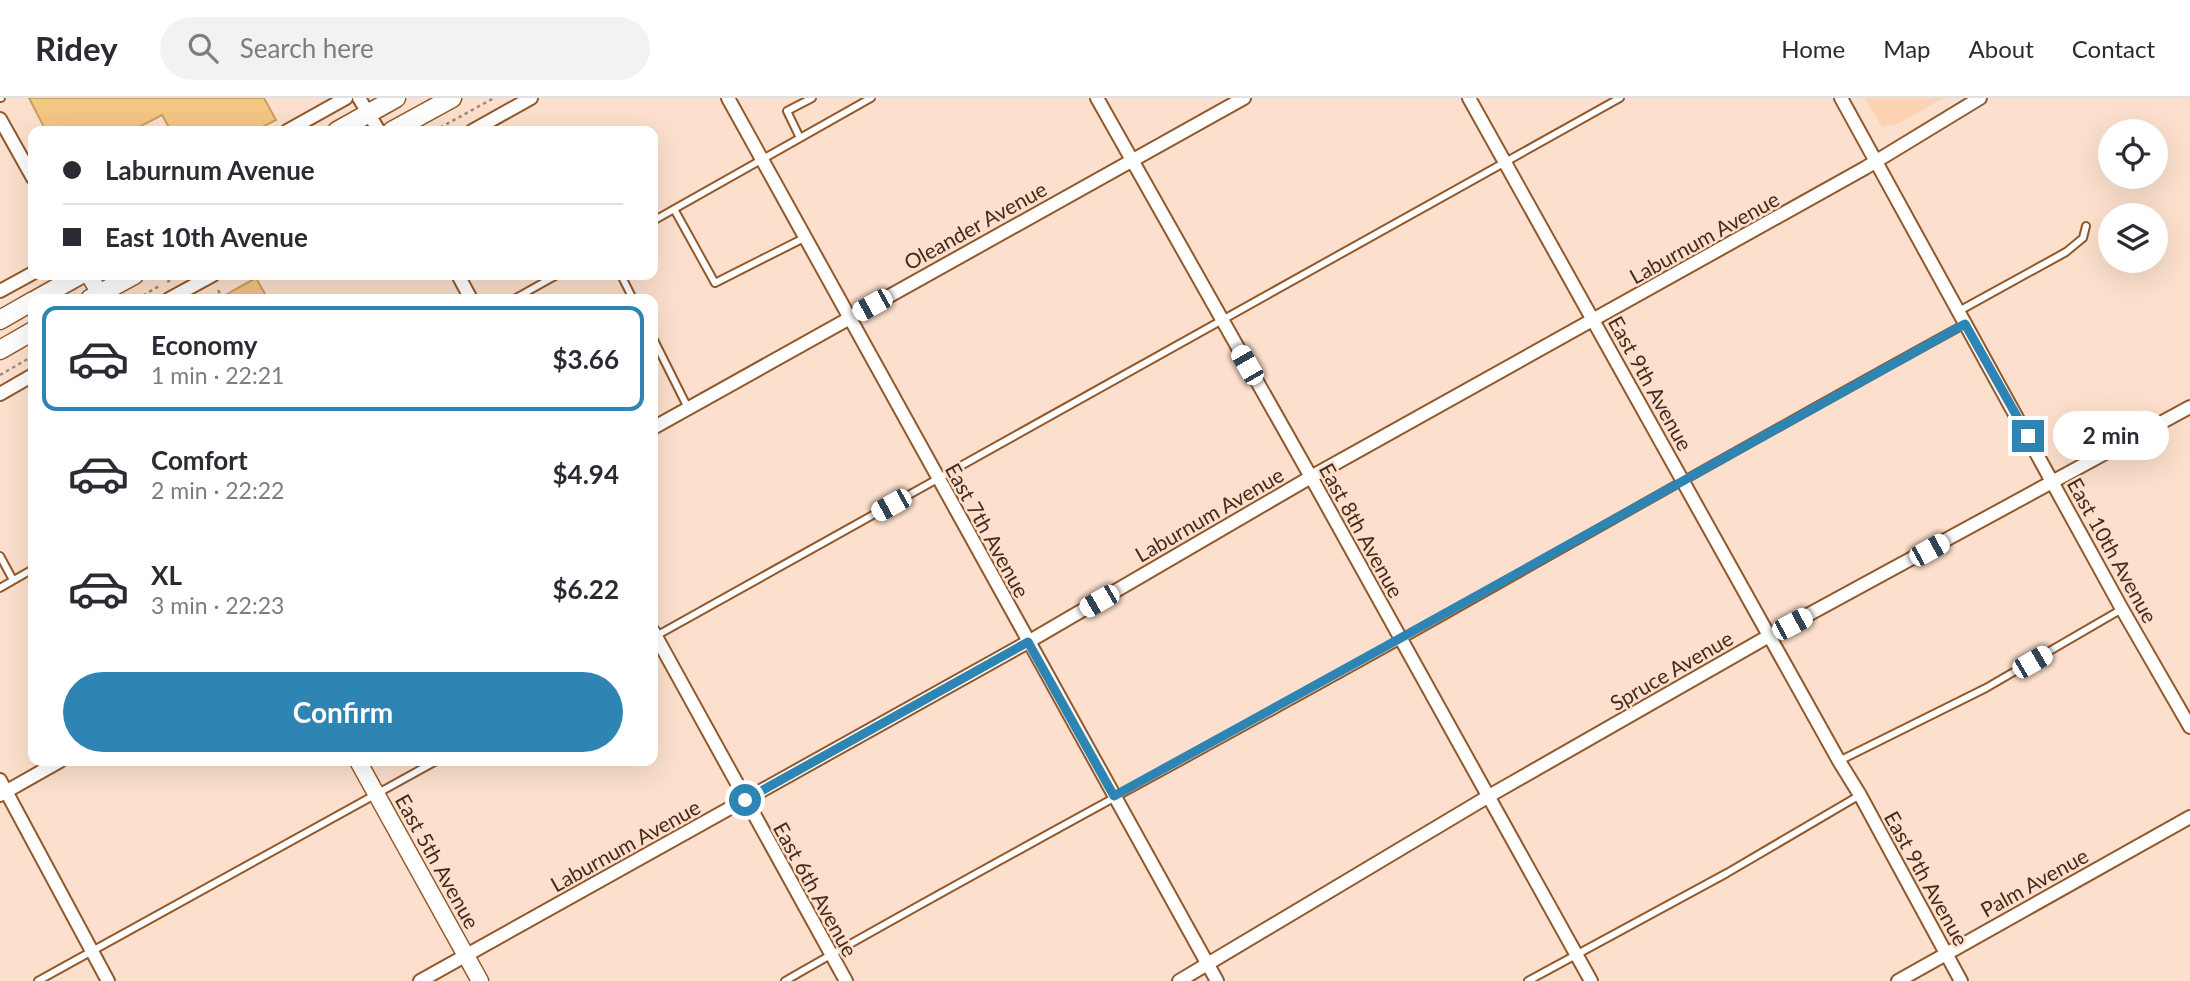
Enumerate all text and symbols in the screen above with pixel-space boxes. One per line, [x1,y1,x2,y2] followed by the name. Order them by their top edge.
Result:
[160,17,650,80] search box
[35,28,118,68] text: Ridey
[184,29,222,67] icon: search
[240,32,374,64] text: Search here
[1781,34,1845,63] text: Home
[1883,34,1931,63] text: Map
[1969,34,2034,63] text: About
[2072,34,2155,63] text: Contact
[2098,119,2168,273] map controls
[2098,119,2168,189] button: locate
[105,154,315,186] text: Laburnum Avenue
[899,176,1051,274] street label: Oleander Avenue
[1625,186,1783,288] street label: Laburnum Avenue
[2098,203,2168,273] button: layers
[105,221,308,253] text: East 10th Avenue
[849,286,896,324] car
[1604,311,1698,455] street label: East 9th Avenue
[67,327,130,390] icon: car
[151,329,257,361] text: Economy
[1228,342,1267,388] car
[553,343,619,375] text: $3.66
[151,361,284,389] text: 1 min · 22:21
[2052,412,2168,460] callout: 2 min
[2012,420,2044,452] route end
[2082,421,2140,449] text: 2 min
[67,442,130,505] icon: car
[151,444,248,476] text: Comfort
[553,458,619,490] text: $4.94
[941,458,1035,602] street label: East 7th Avenue
[1315,458,1409,602] street label: East 8th Avenue
[1130,461,1288,567] street label: Laburnum Avenue
[2063,473,2163,627] street label: East 10th Avenue
[151,476,284,504] text: 2 min · 22:22
[868,486,915,524] car
[1906,531,1953,569] car
[67,557,130,620] icon: car
[151,559,182,591] text: XL
[553,573,619,605] text: $6.22
[1076,581,1123,621] car
[151,591,284,619] text: 3 min · 22:23
[1769,605,1816,643] car
[1605,625,1737,715] street label: Spruce Avenue
[2009,642,2056,682] car
[63,672,623,752] button: Confirm
[729,784,761,816] route start
[391,789,485,933] street label: East 5th Avenue
[546,794,704,896] street label: Laburnum Avenue
[1880,806,1974,950] street label: East 9th Avenue
[769,817,863,961] street label: East 6th Avenue
[1976,842,2092,922] street label: Palm Avenue

